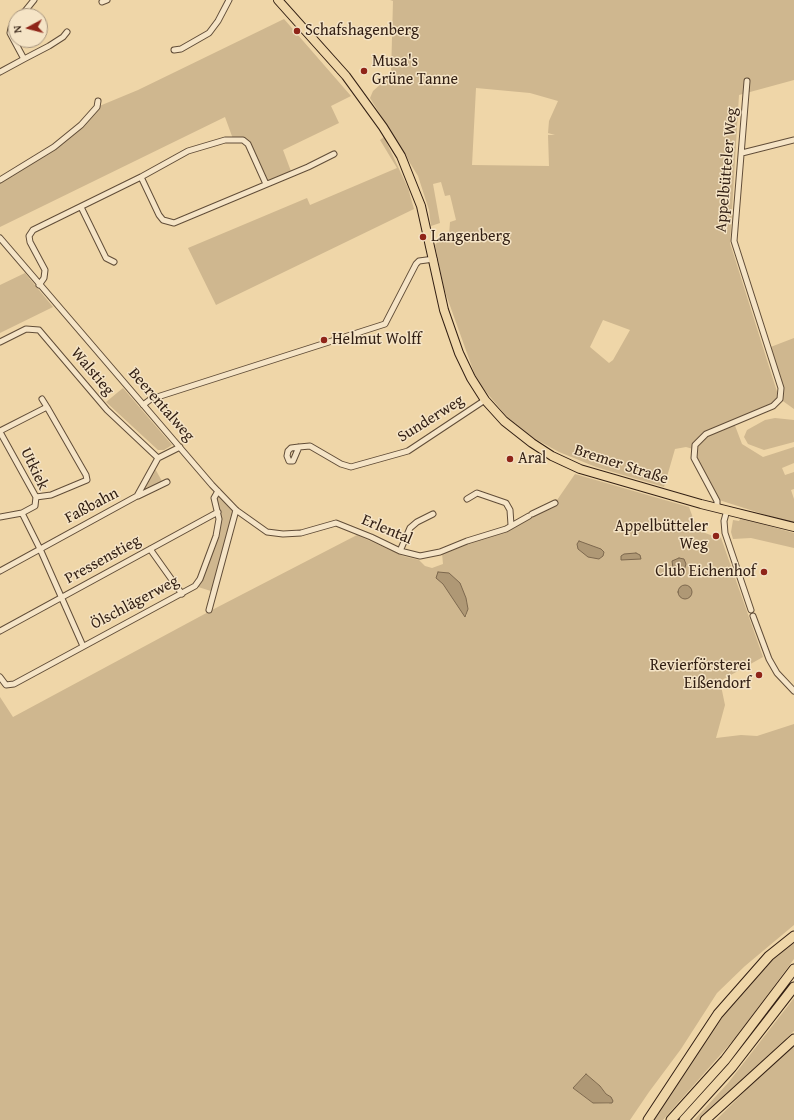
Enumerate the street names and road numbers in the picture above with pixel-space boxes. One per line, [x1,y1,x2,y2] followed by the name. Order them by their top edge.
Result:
[712,107,742,233] street label: Appelbütteler Weg
[66,344,118,400] street label: Walstieg
[124,364,198,446] street label: Beerentalweg
[394,391,468,447] street label: Sunderweg
[571,441,671,489] street label: Bremer Straße
[16,445,52,493] street label: Utkiek
[62,484,122,528] street label: Faßbahn
[359,511,415,549] street label: Erlental
[62,531,144,589] street label: Pressenstieg
[88,572,182,634] street label: Ölschlägerweg

